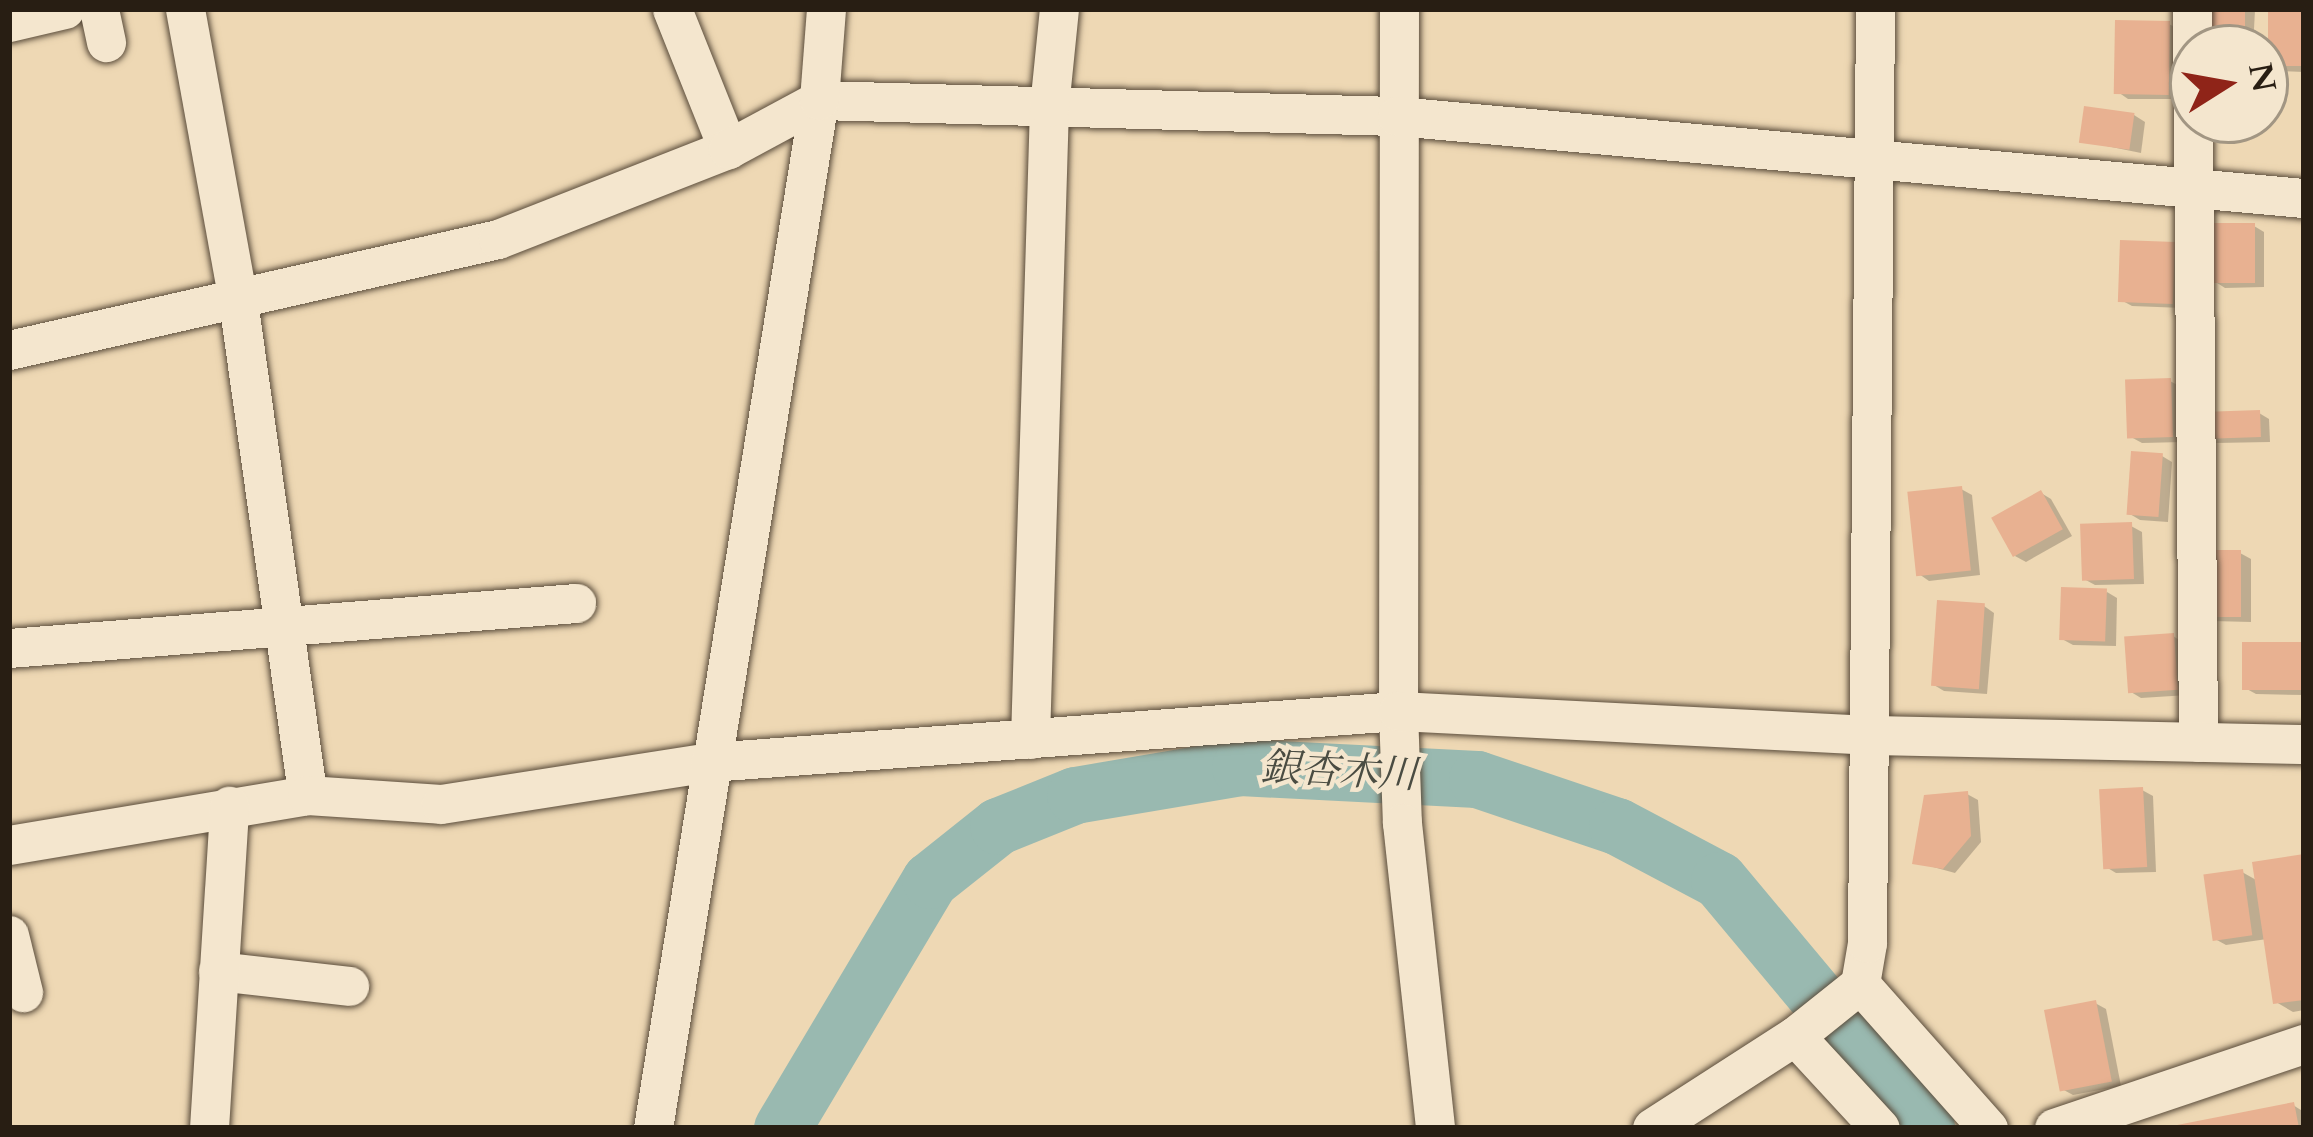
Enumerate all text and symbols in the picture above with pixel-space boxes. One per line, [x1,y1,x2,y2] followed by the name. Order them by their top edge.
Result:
[2169,24,2289,144] north arrow
[2237,59,2287,96] text: N
[1260,745,1418,799] water label: 銀杏木川

